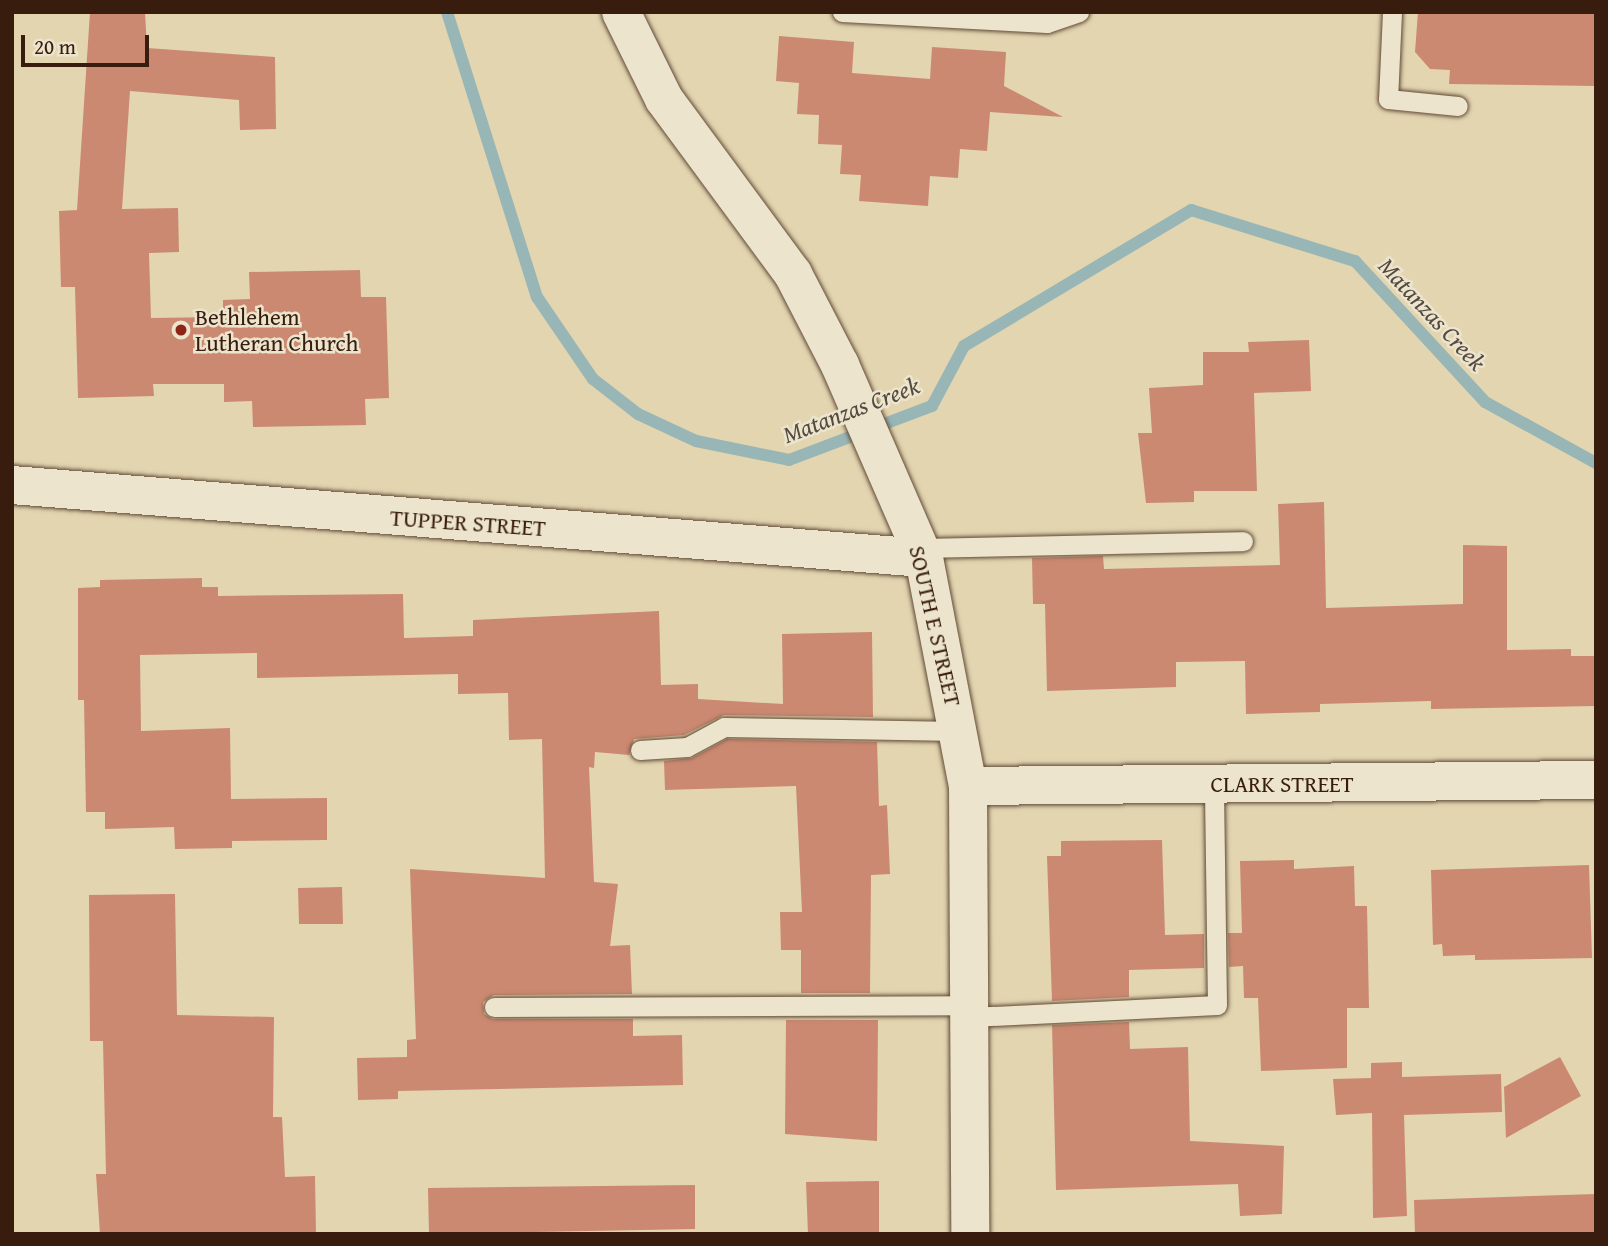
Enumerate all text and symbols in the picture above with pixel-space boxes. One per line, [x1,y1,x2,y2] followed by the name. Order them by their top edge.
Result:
[24,21,152,65] scale bar
[34,31,76,62] text: 20 m
[1372,252,1492,376] water label: Matanzas Creek
[195,303,358,357] place label: Bethlehem Lutheran Church
[173,322,189,338] marker: Bethlehem Lutheran Church
[779,371,923,449] water label: Matanzas Creek
[389,504,547,542] street label: TUPPER STREET
[903,543,967,709] street label: SOUTH E STREET
[1210,770,1354,798] street label: CLARK STREET

